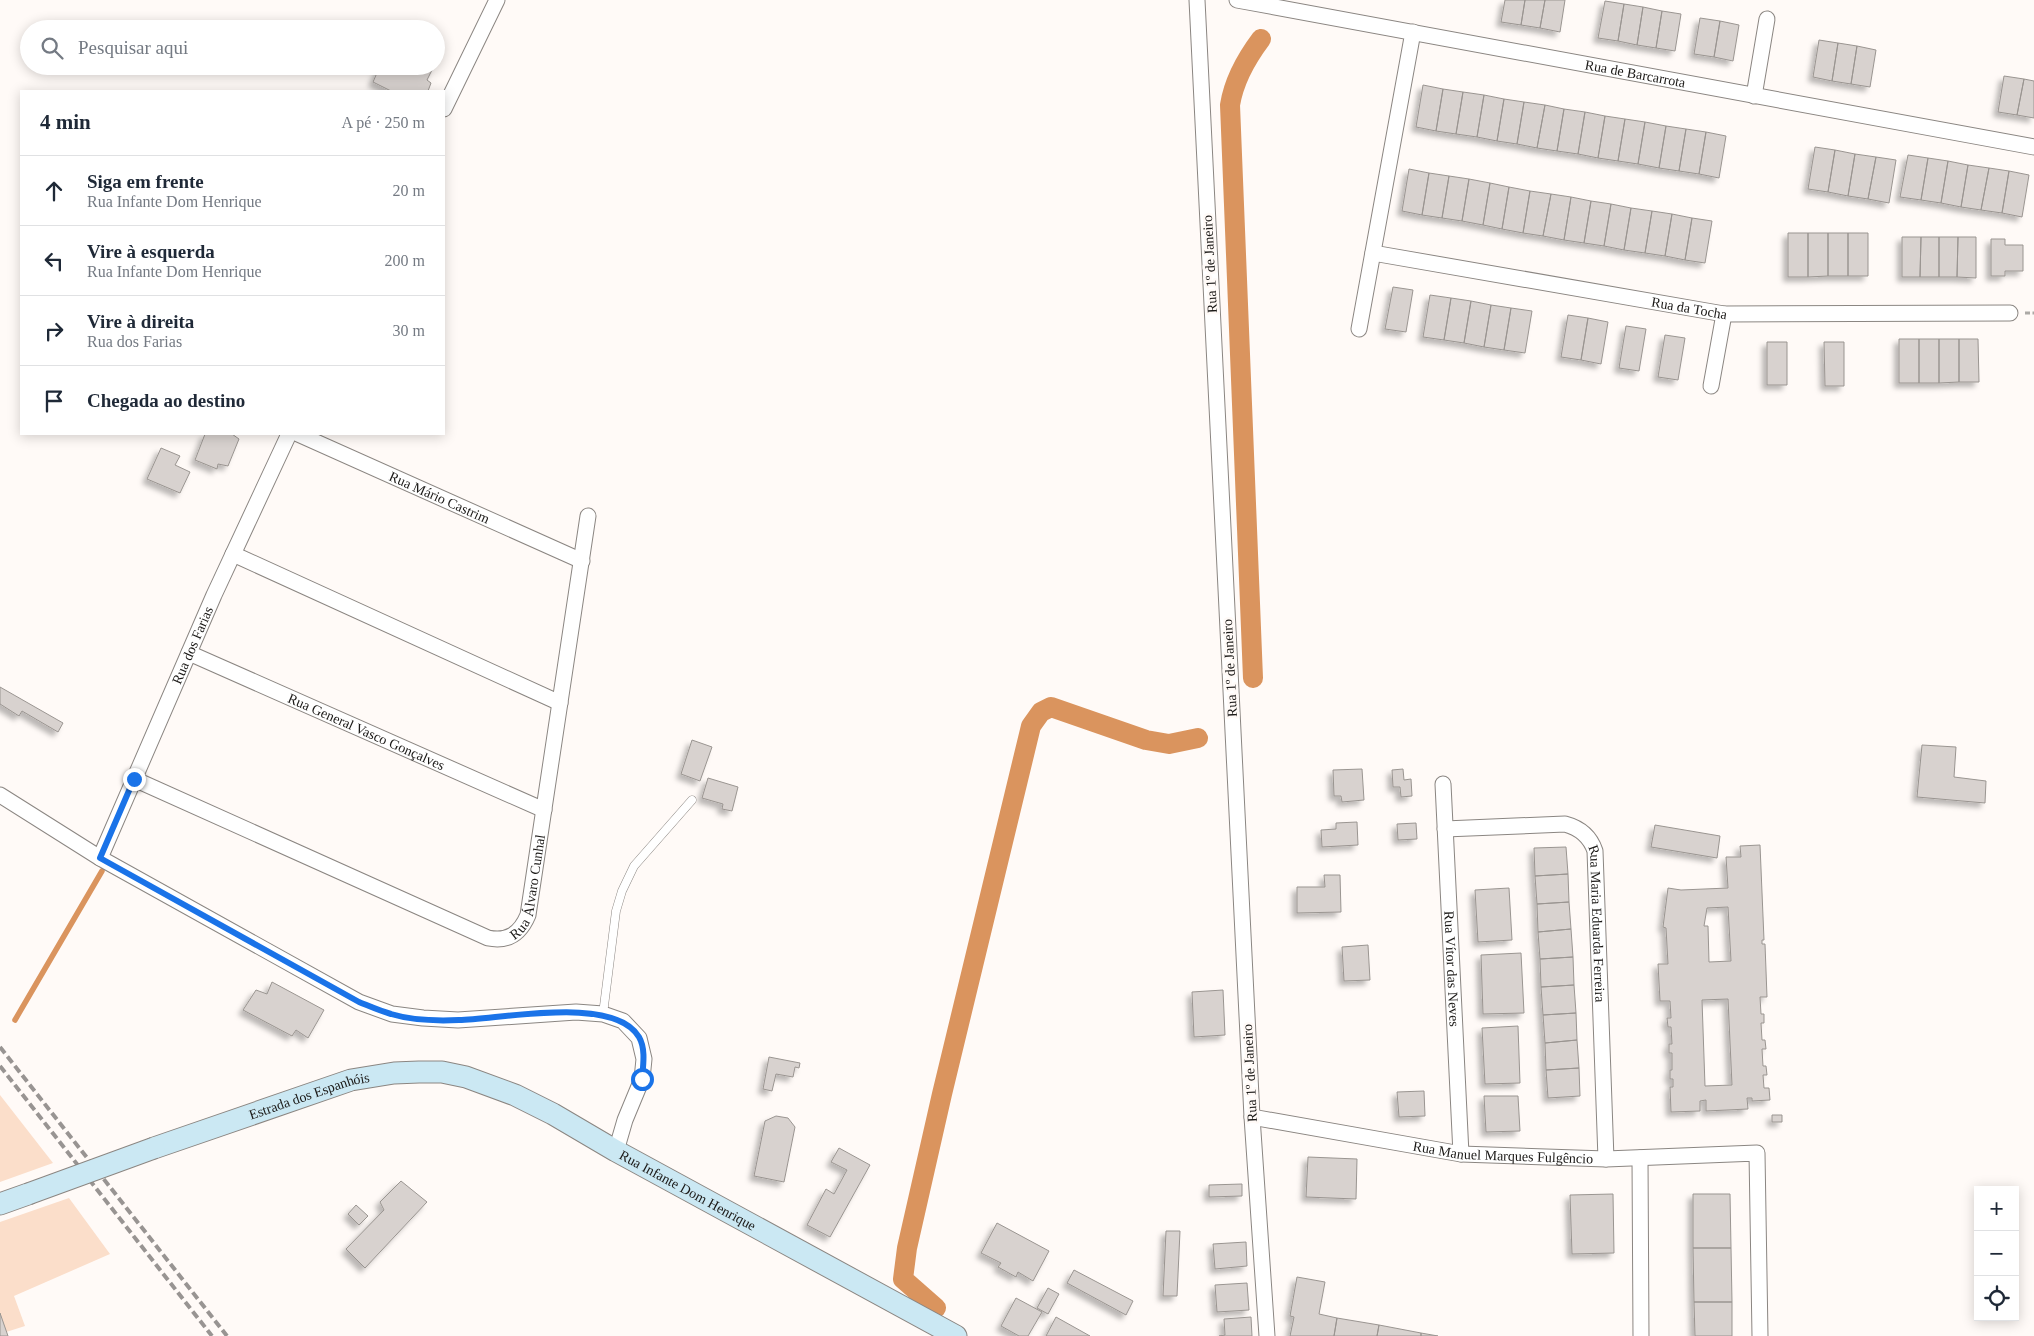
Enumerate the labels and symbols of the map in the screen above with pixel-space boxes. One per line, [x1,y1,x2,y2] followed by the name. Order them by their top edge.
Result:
[1584,57,1688,90] street label: Rua de Barcarrota
[1200,215,1220,313] street label: Rua 1º de Janeiro
[1650,294,1729,322] street label: Rua da Tocha
[387,468,492,526] street label: Rua Mário Castrim
[169,604,216,686] street label: Rua dos Farias
[1220,619,1240,717] street label: Rua 1º de Janeiro
[286,690,447,773] street label: Rua General Vasco Gonçalves
[123,768,146,791] route end
[507,833,548,942] street label: Rua Álvaro Cunhal
[1586,843,1608,1003] street label: Rua Maria Eduarda Ferreira
[1442,910,1462,1027] street label: Rua Vítor das Neves
[1240,1024,1260,1122] street label: Rua 1º de Janeiro
[631,1068,654,1091] route start
[247,1070,371,1122] street label: Estrada dos Espanhóis
[1412,1138,1593,1166] street label: Rua Manuel Marques Fulgêncio
[617,1147,759,1233] street label: Rua Infante Dom Henrique

